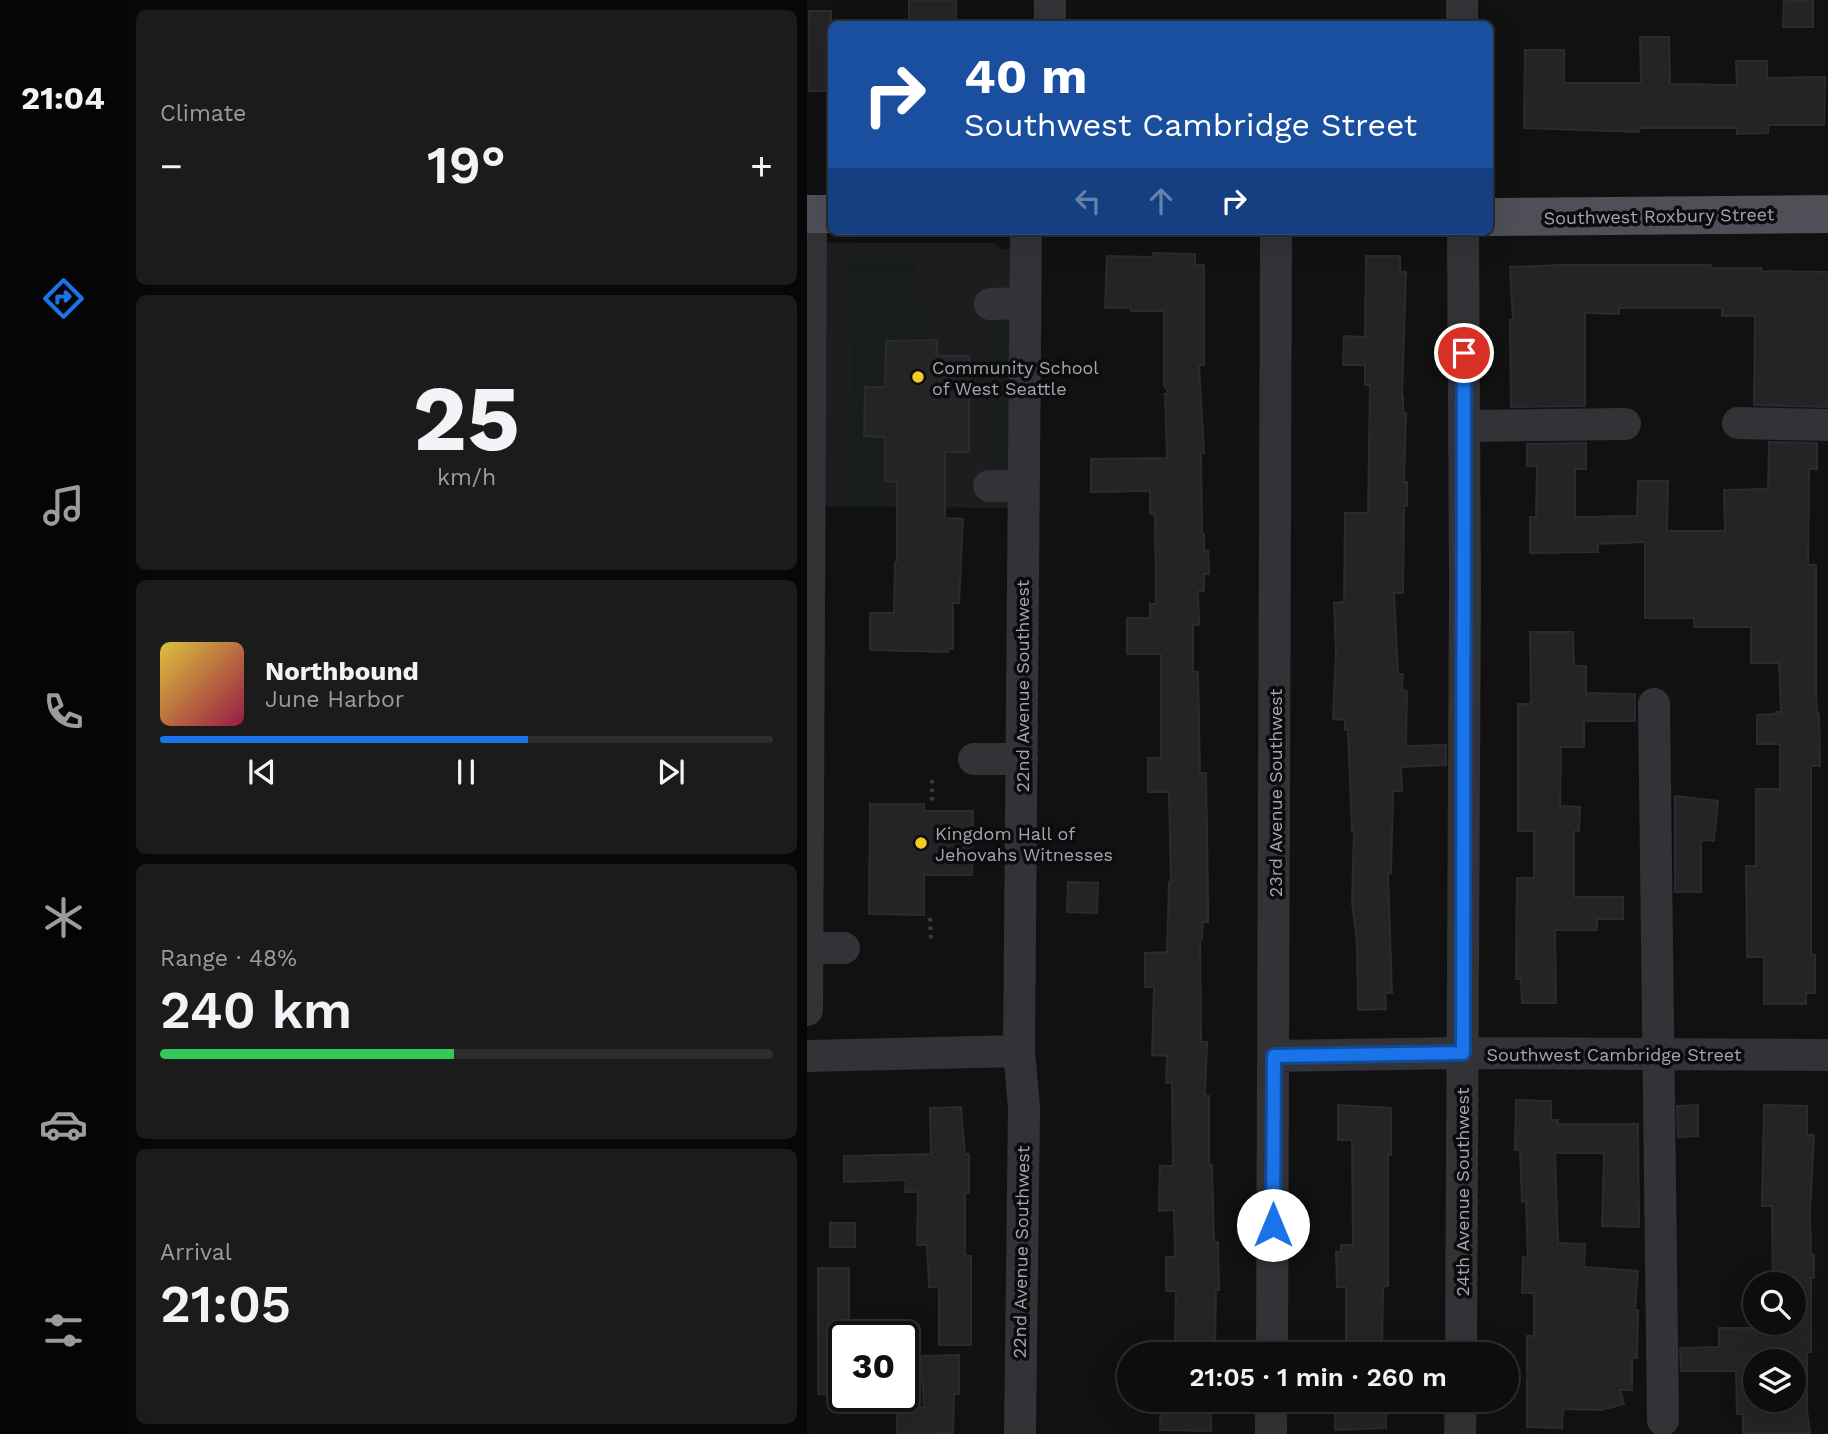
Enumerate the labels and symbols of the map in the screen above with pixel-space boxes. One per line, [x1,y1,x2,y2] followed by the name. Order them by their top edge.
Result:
[1543,203,1775,229] street label: Southwest Roxbury Street
[1434,323,1494,383] pin
[932,357,1099,399] place label: Community School of West Seattle
[910,369,926,385] marker: Community School of West Seattle
[1012,579,1033,792] street label: 22nd Avenue Southwest
[1265,688,1286,897] street label: 23rd Avenue Southwest
[935,823,1113,865] place label: Kingdom Hall of Jehovahs Witnesses
[913,835,929,851] marker: Kingdom Hall of Jehovahs Witnesses
[1487,1044,1742,1065] street label: Southwest Cambridge Street
[1452,1087,1473,1297] street label: 24th Avenue Southwest
[1009,1145,1033,1359] street label: 22nd Avenue Southwest
[1236,1188,1310,1262] position arrow
[828,1321,919,1412] speed limit sign: 30

